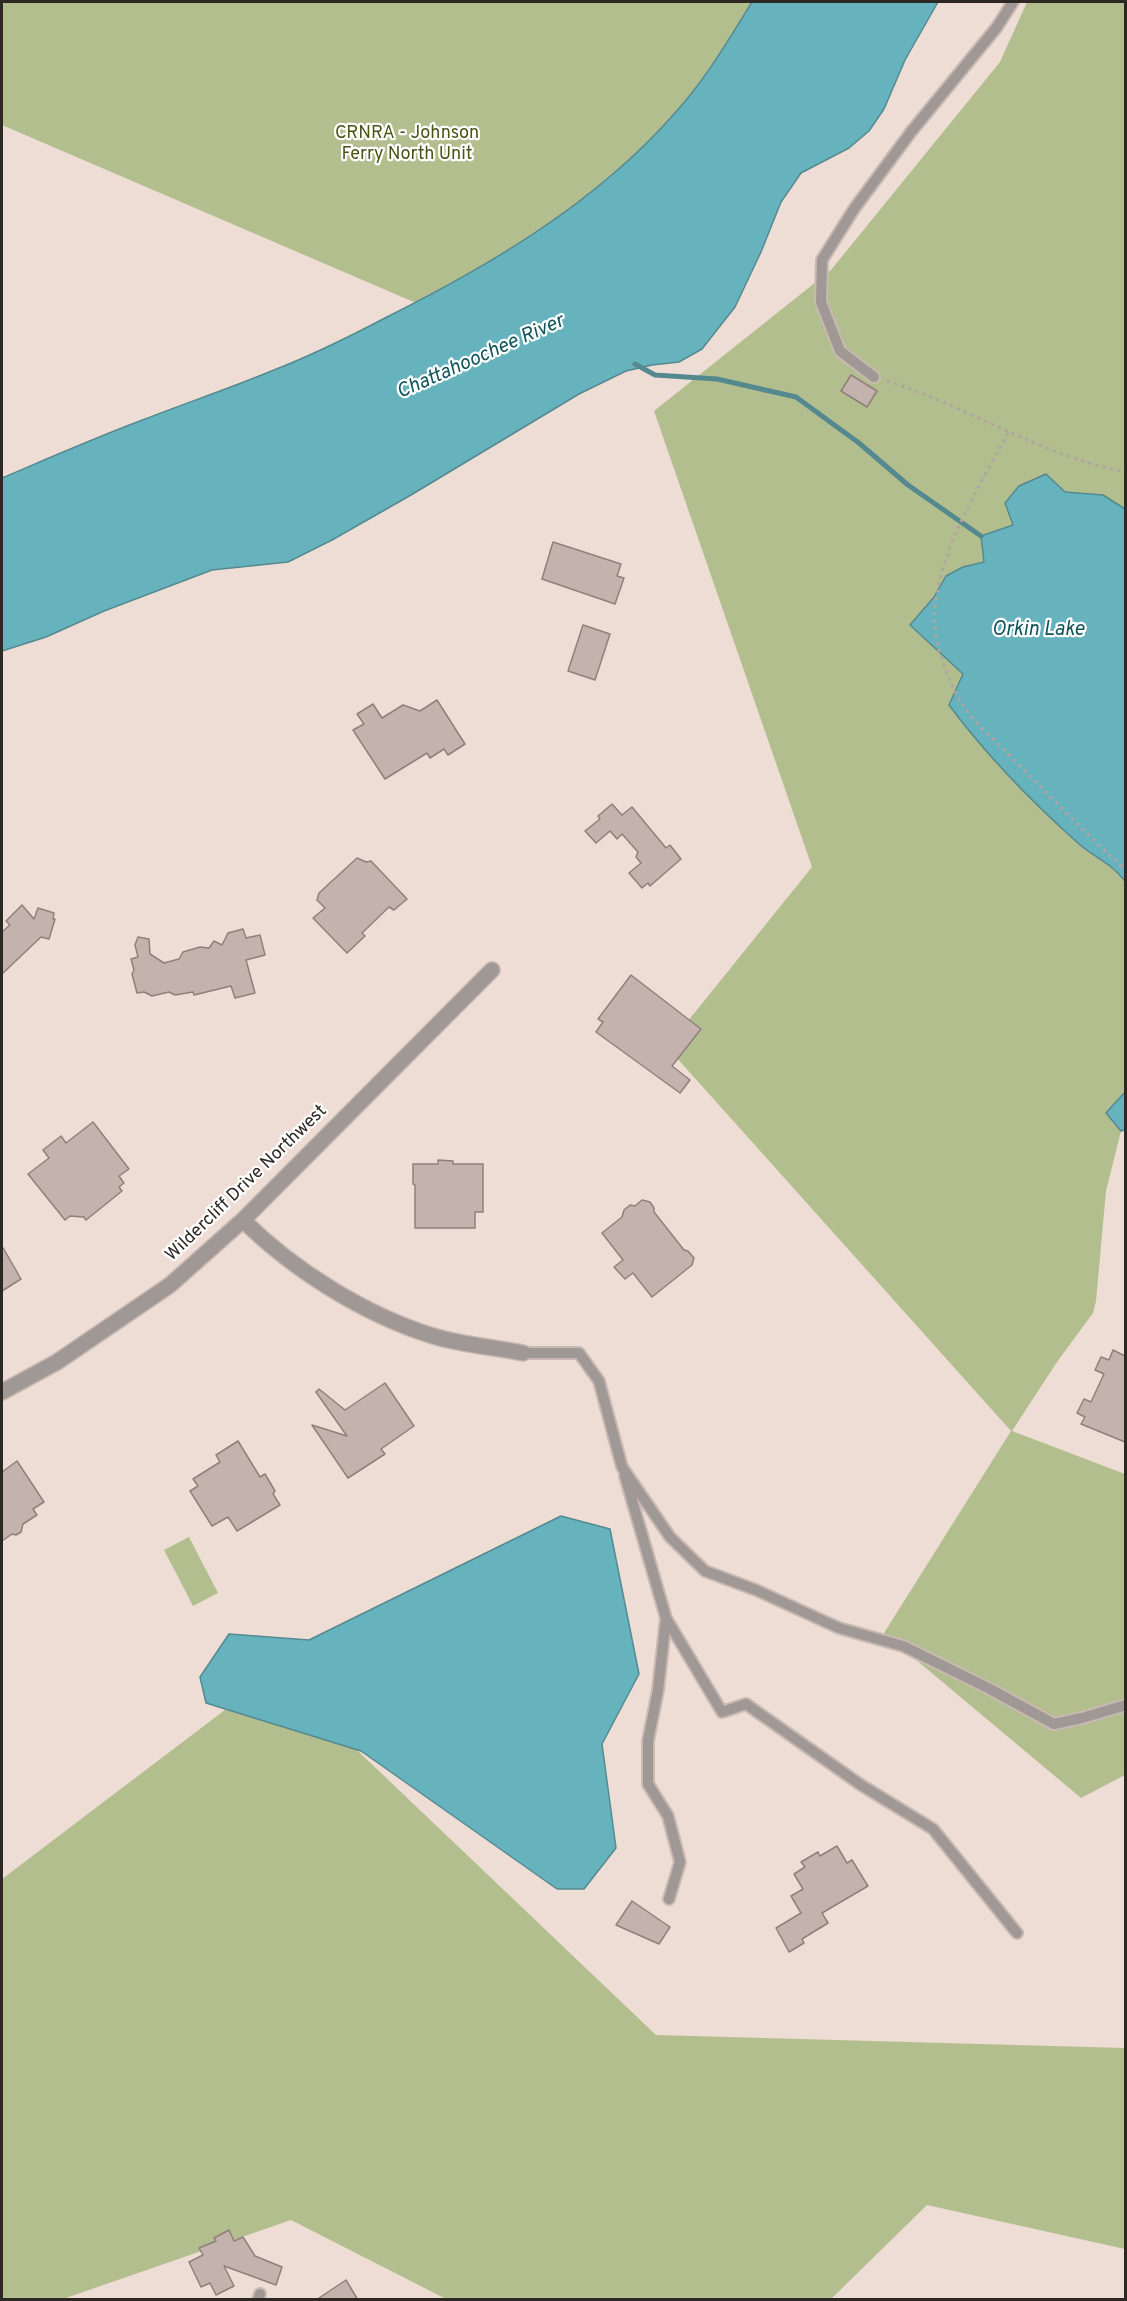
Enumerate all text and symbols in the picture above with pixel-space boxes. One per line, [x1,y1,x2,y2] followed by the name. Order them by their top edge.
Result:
[335,123,479,166] park label: CRNRA - Johnson Ferry North Unit
[394,310,568,406] water label: Chattahoochee River
[992,619,1084,643] water label: Orkin Lake
[162,1101,332,1267] street label: Wildercliff Drive Northwest

